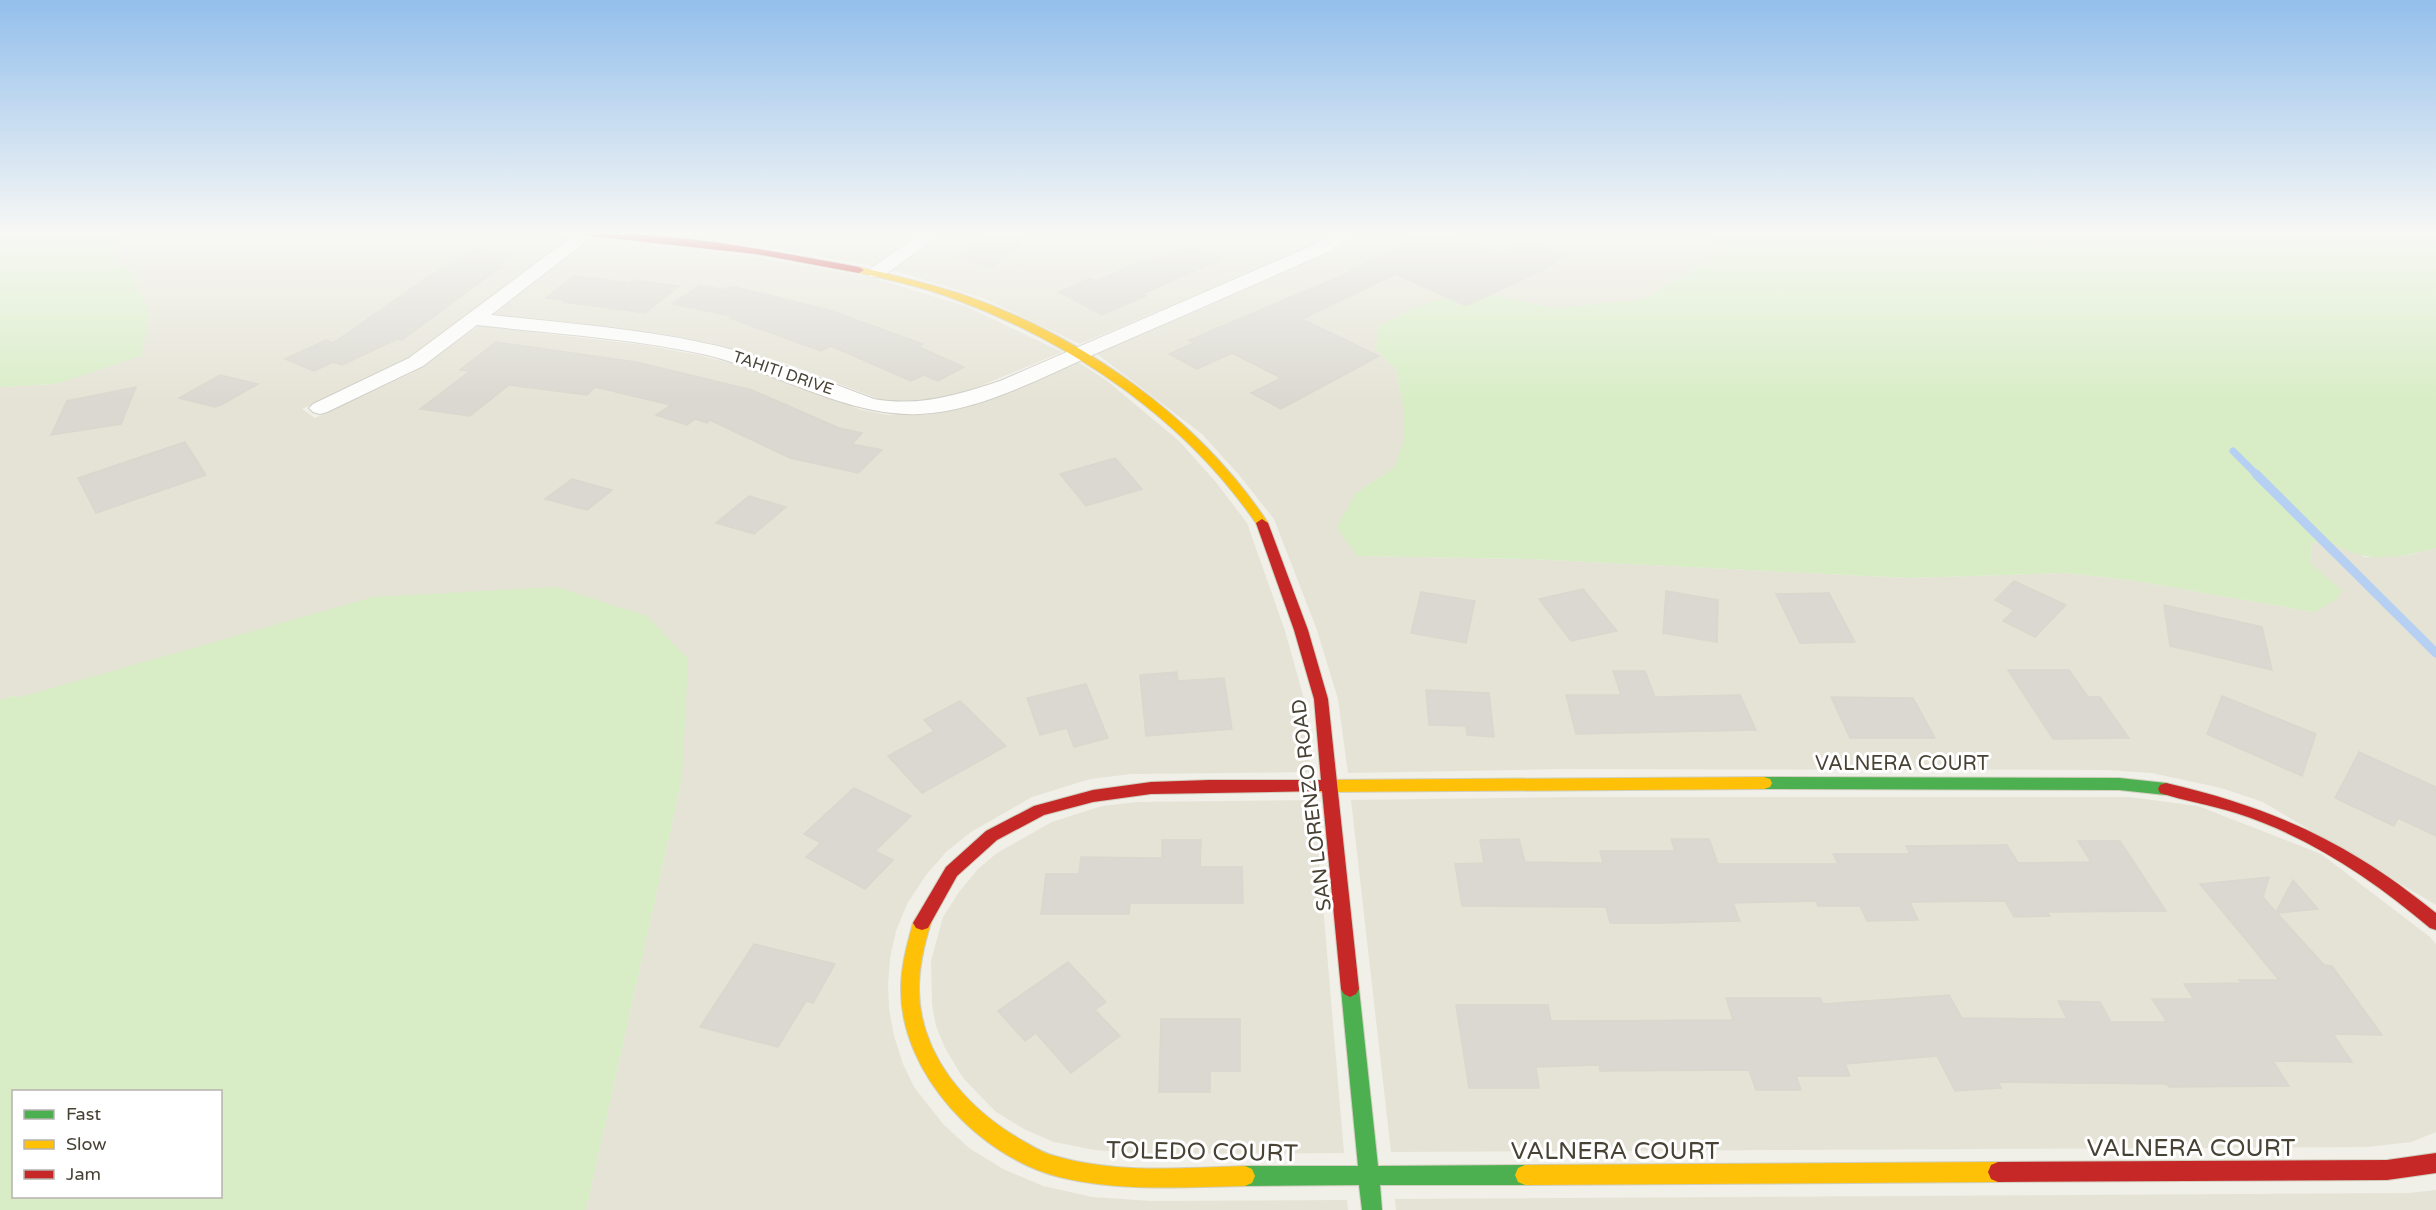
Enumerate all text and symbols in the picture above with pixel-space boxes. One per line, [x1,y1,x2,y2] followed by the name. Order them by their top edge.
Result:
[730,346,836,400] street label: TAHITI DRIVE
[1287,698,1337,912] street label: SAN LORENZO ROAD
[1815,752,1989,776] street label: VALNERA COURT
[12,1090,222,1198] legend
[66,1103,101,1125] text: Fast
[66,1133,107,1155] text: Slow
[2087,1134,2296,1163] street label: VALNERA COURT
[1106,1136,1299,1168] street label: TOLEDO COURT
[1511,1137,1720,1166] street label: VALNERA COURT
[66,1163,101,1185] text: Jam

